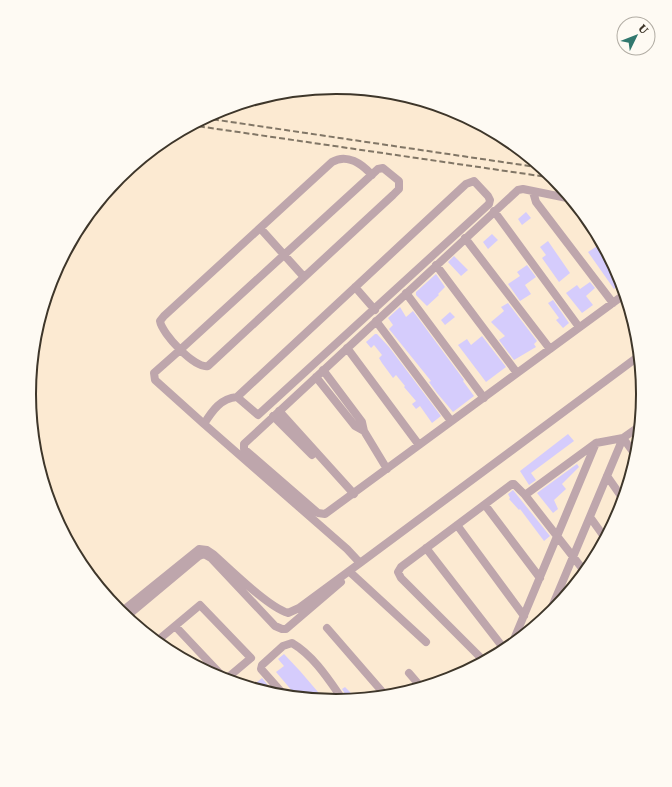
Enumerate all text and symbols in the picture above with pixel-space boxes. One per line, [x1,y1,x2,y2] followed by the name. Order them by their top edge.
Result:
[616,16,656,56] north arrow
[635,22,651,37] text: U

